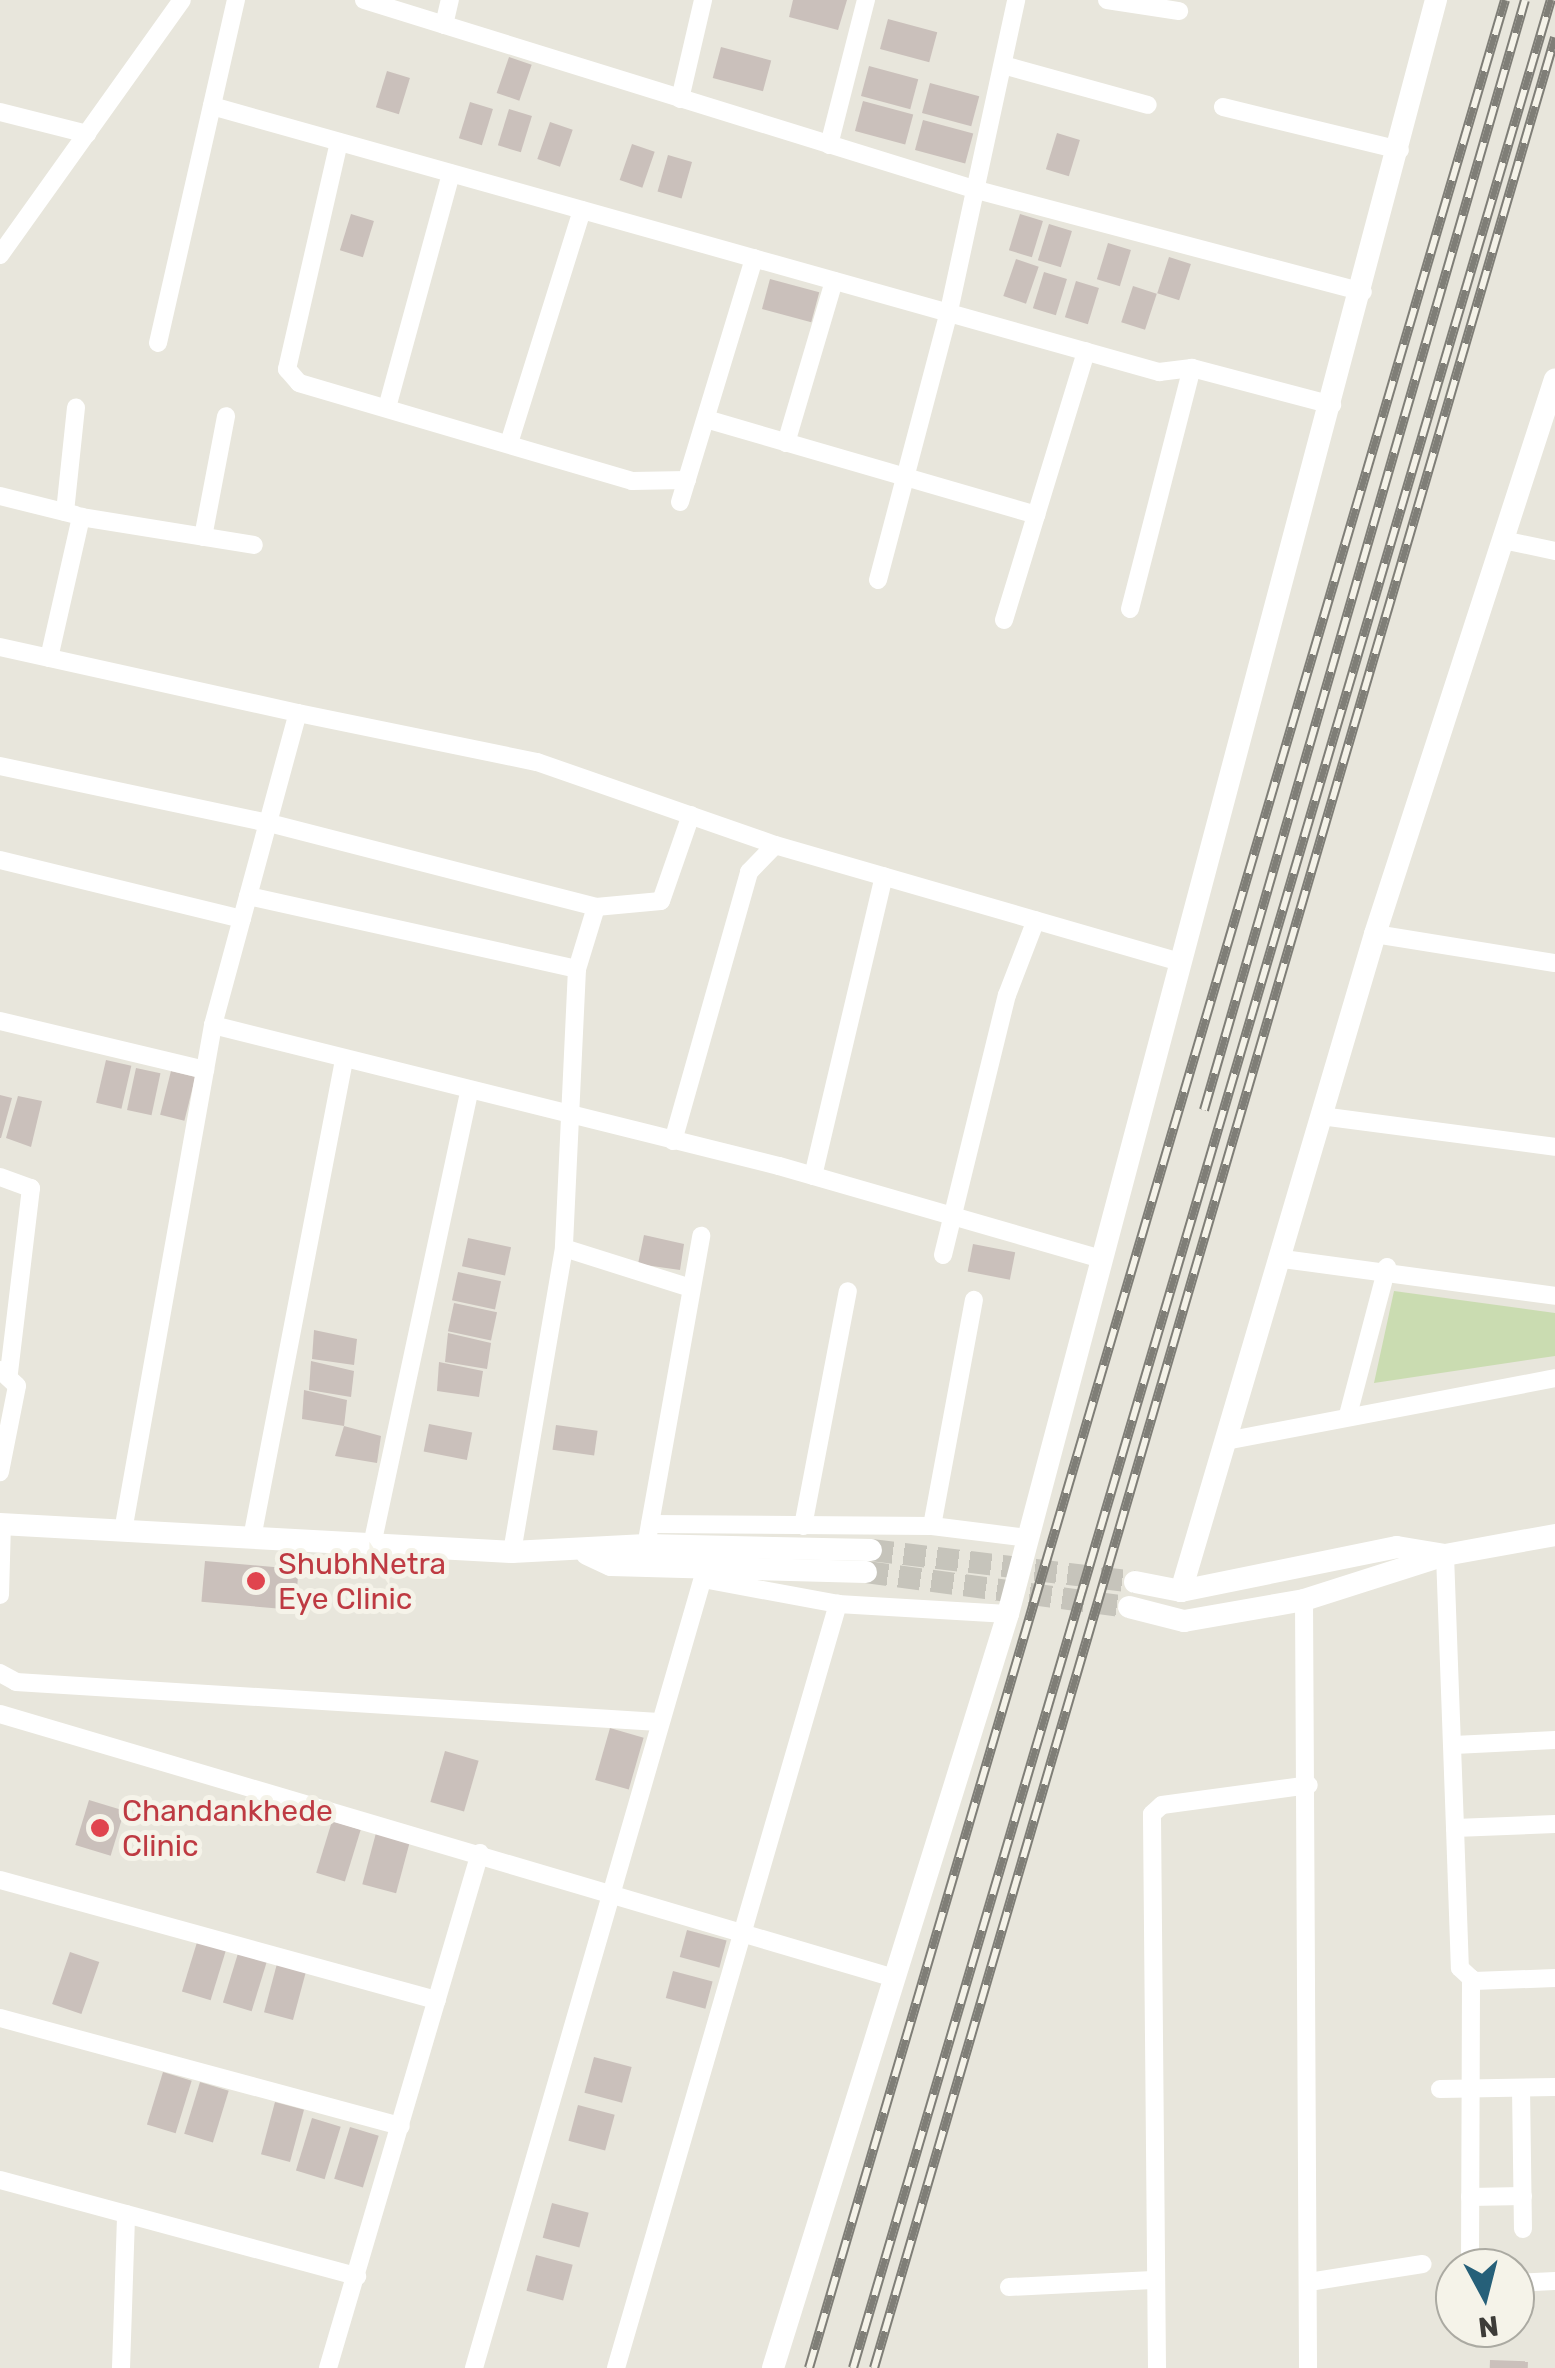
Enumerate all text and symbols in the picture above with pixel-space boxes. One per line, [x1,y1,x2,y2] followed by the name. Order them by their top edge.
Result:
[278,1546,446,1616] place label: ShubhNetra Eye Clinic
[243,1568,269,1594] marker: ShubhNetra Eye Clinic
[122,1793,333,1864] place label: Chandankhede Clinic
[87,1815,113,1841] marker: Chandankhede Clinic
[1435,2248,1535,2348] north arrow
[1476,2309,1500,2344] text: N

